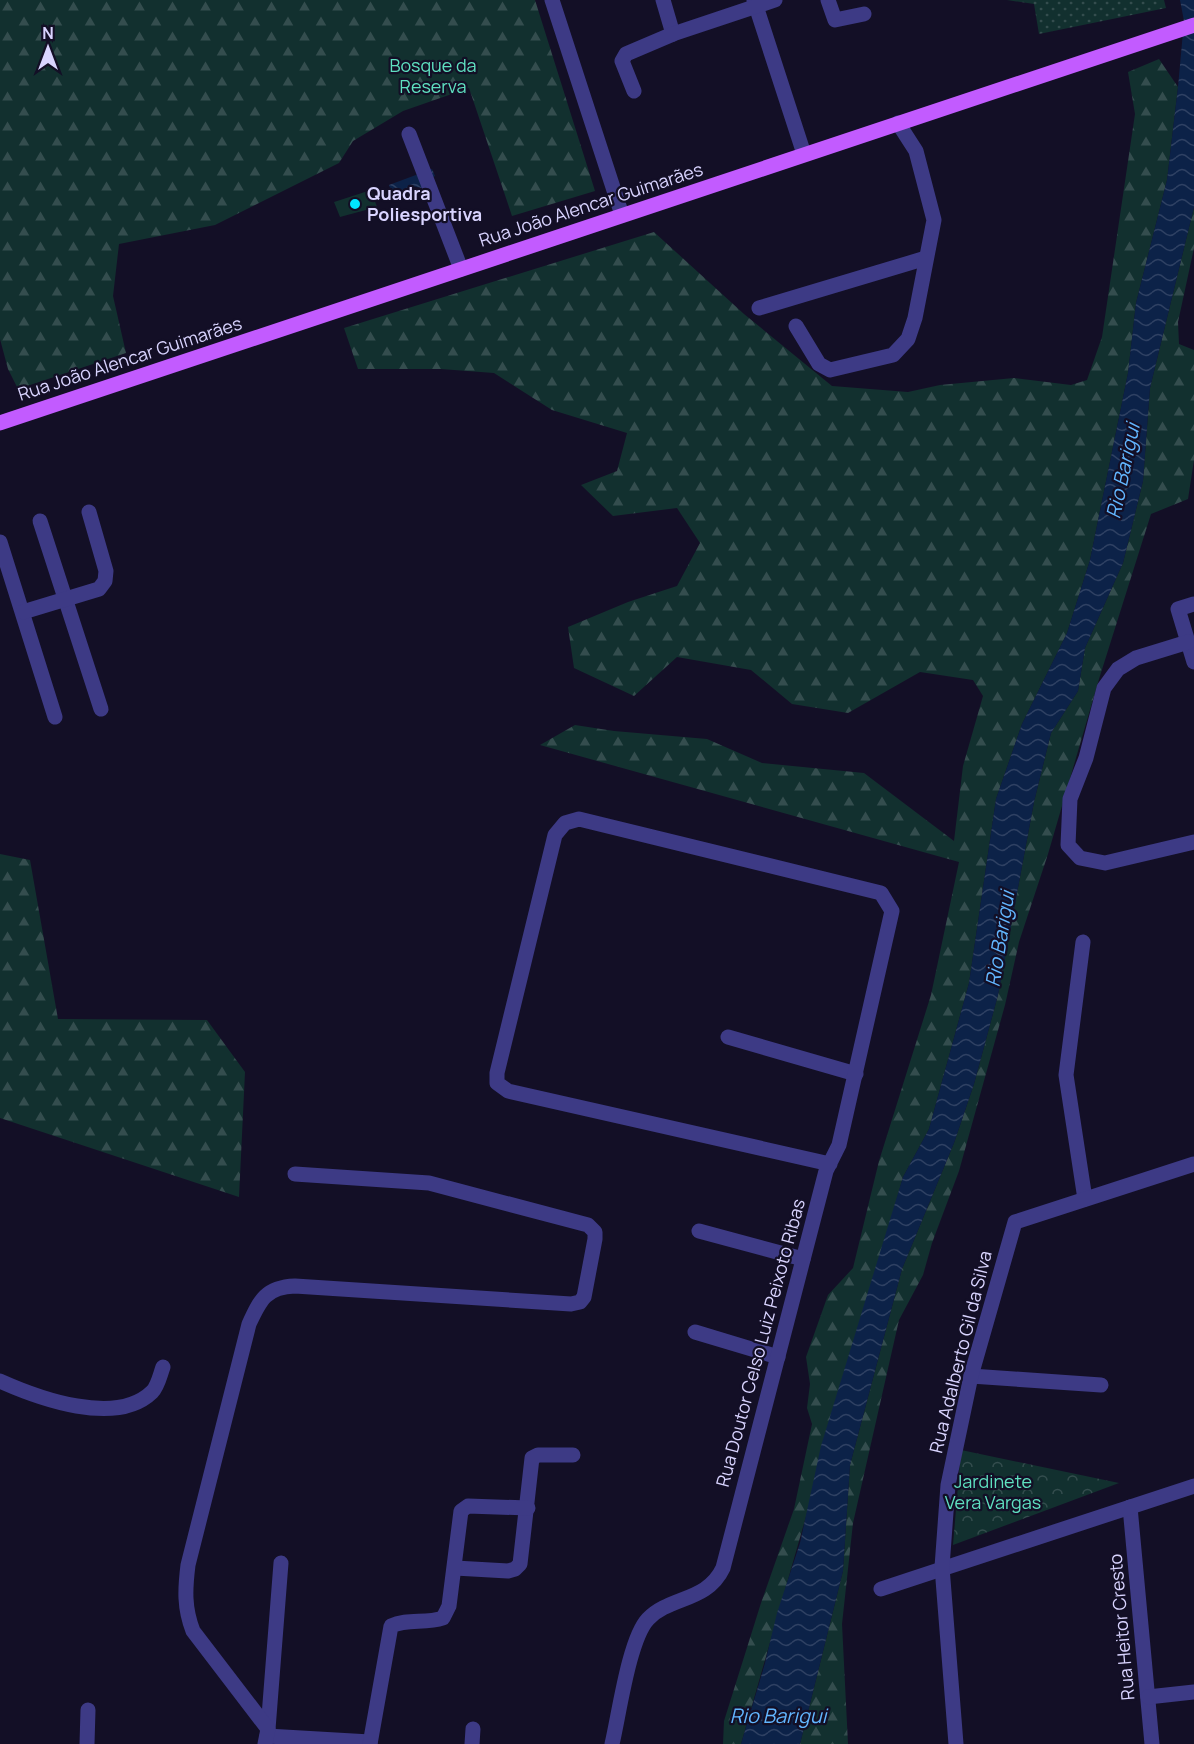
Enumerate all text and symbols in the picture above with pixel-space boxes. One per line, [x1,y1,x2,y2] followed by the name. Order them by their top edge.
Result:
[18,18,78,78] north arrow
[42,22,54,44] text: N
[389,53,477,98] park label: Bosque da Reserva
[476,156,706,252] street label: Rua João Alencar Guimarães
[367,181,482,226] place label: Quadra Poliesportiva
[348,197,362,211] marker: Quadra Poliesportiva
[15,310,245,406] street label: Rua João Alencar Guimarães
[1099,418,1146,521] water label: Rio Barigui
[979,887,1021,989] water label: Rio Barigui
[710,1196,810,1489] street label: Rua Doutor Celso Luiz Peixoto Ribas
[923,1248,997,1455] street label: Rua Adalberto Gil da Silva
[945,1469,1041,1514] park label: Jardinete Vera Vargas
[1103,1553,1139,1701] street label: Rua Heitor Cresto
[730,1702,829,1729] water label: Rio Barigui

